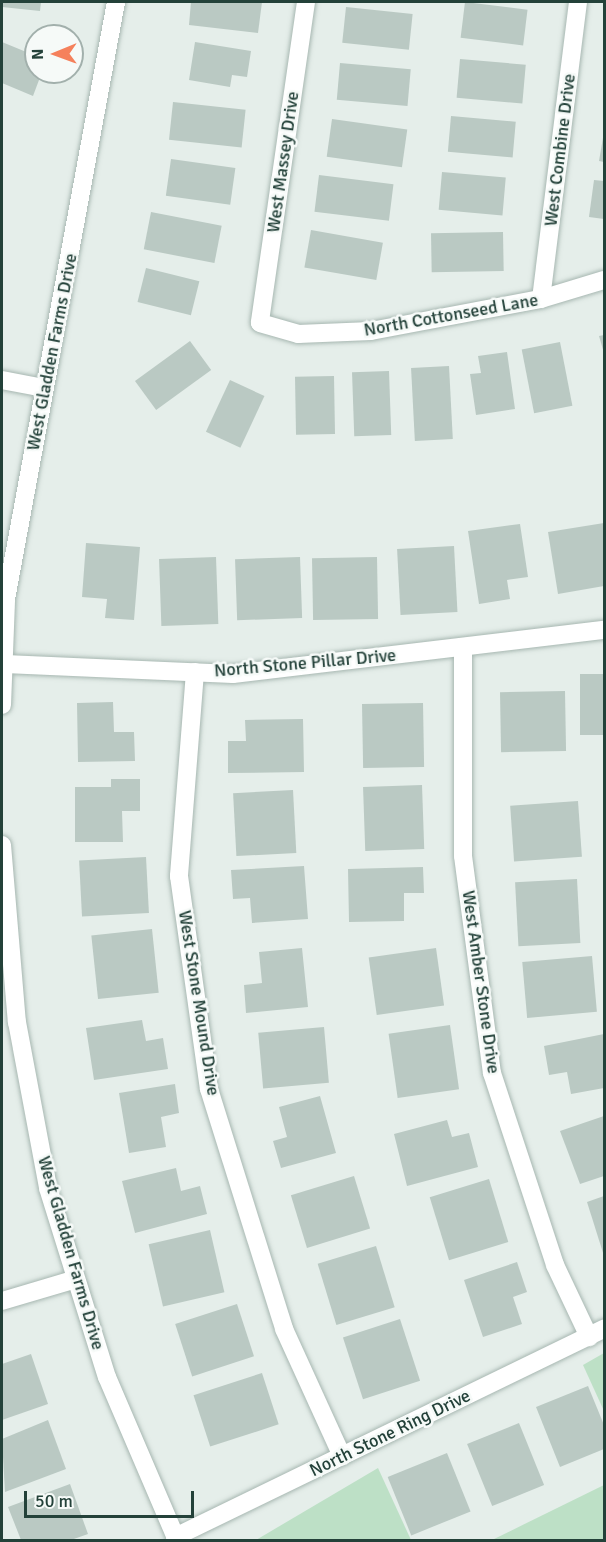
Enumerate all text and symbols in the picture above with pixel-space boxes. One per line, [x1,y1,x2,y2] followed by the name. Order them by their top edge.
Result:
[24,24,84,84] north arrow
[28,49,48,60] text: N
[540,72,580,228] street label: West Combine Drive
[262,90,304,234] street label: West Massey Drive
[22,252,82,452] street label: West Gladden Farms Drive
[362,289,540,341] street label: North Cottonseed Lane
[213,644,397,682] street label: North Stone Pillar Drive
[457,889,505,1075] street label: West Amber Stone Drive
[174,909,224,1097] street label: West Stone Mound Drive
[33,1154,109,1352] street label: West Gladden Farms Drive
[306,1385,474,1481] street label: North Stone Ring Drive
[27,1479,196,1517] scale bar
[35,1490,73,1512] text: 50 m

